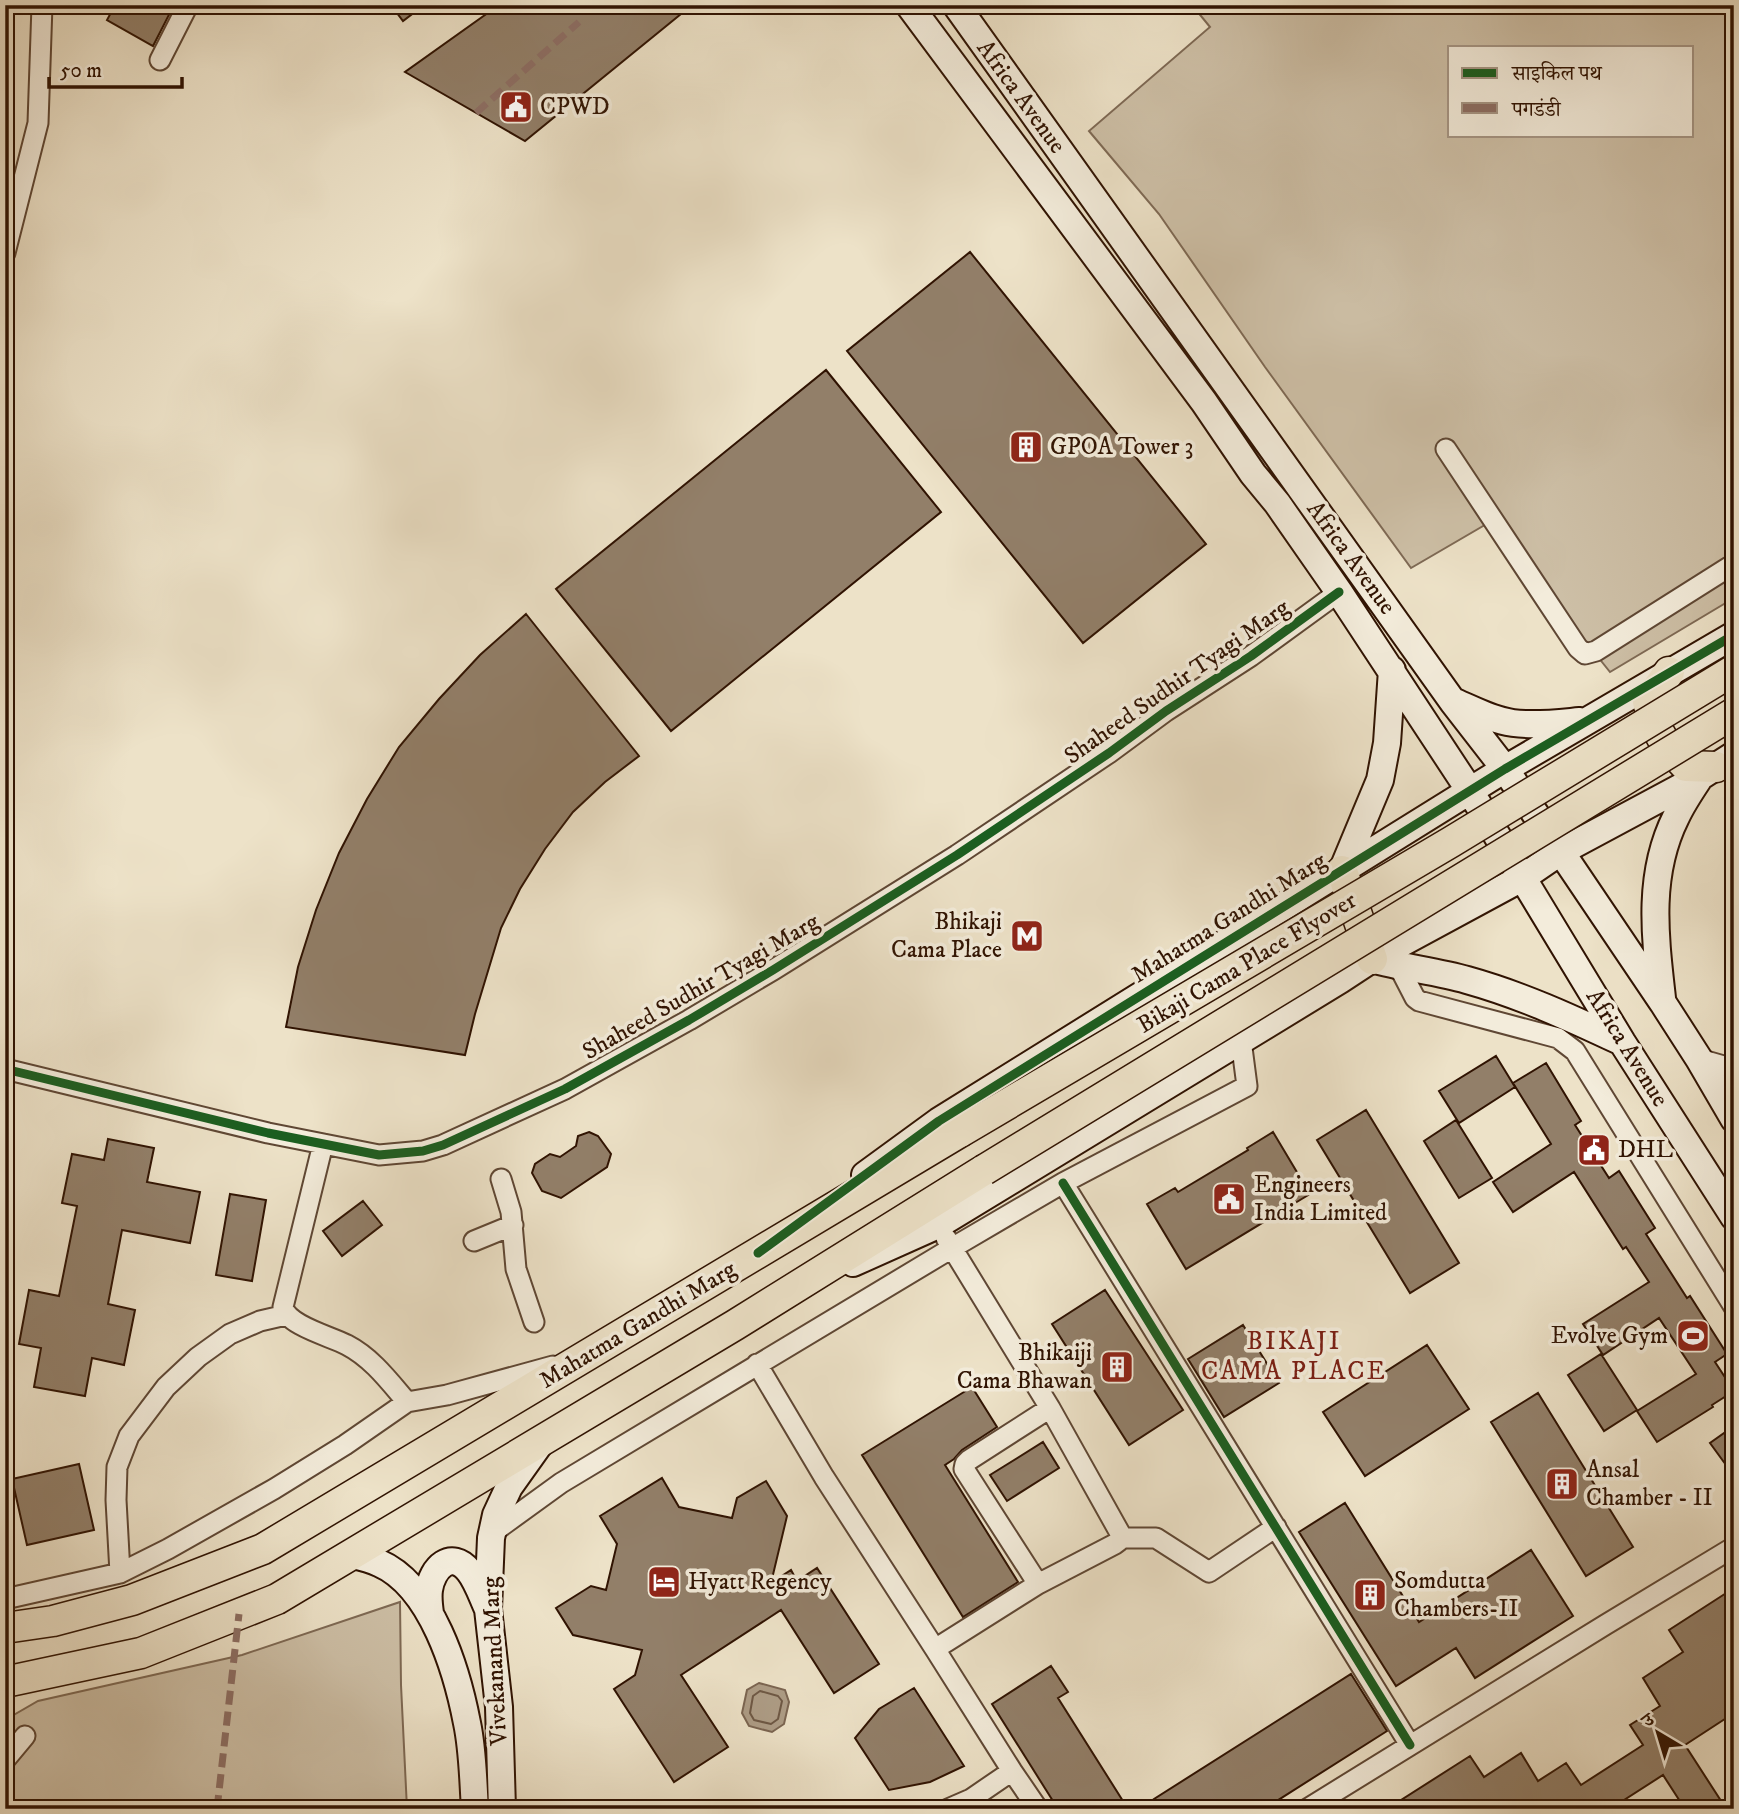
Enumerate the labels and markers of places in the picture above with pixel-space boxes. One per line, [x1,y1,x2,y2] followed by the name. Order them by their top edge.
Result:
[497,88,535,126] public building icon: CPWD
[540,92,610,122] place label: CPWD
[1007,428,1045,466] building icon: GPOA Tower 3
[1050,432,1194,462] place label: GPOA Tower 3
[891,907,1002,965] place label: Bhikaji Cama Place
[1008,917,1046,955] metro station icon: Bhikaji Cama Place
[1575,1131,1613,1169] public building icon: DHL
[1618,1135,1673,1165] place label: DHL
[1254,1170,1387,1228] place label: Engineers India Limited
[1210,1180,1248,1218] public building icon: Engineers India Limited
[1674,1317,1712,1355] sports icon: Evolve Gym
[1551,1321,1668,1351] place label: Evolve Gym
[957,1338,1092,1396] place label: Bhikaiji Cama Bhawan
[1098,1348,1136,1386] building icon: Bhikaiji Cama Bhawan
[1586,1455,1713,1513] place label: Ansal Chamber - II
[1543,1465,1581,1503] building icon: Ansal Chamber - II
[645,1563,683,1601] hotel icon: Hyatt Regency
[1394,1566,1518,1624] place label: Somdutta Chambers-II
[688,1567,832,1597] place label: Hyatt Regency
[1351,1576,1389,1614] building icon: Somdutta Chambers-II

